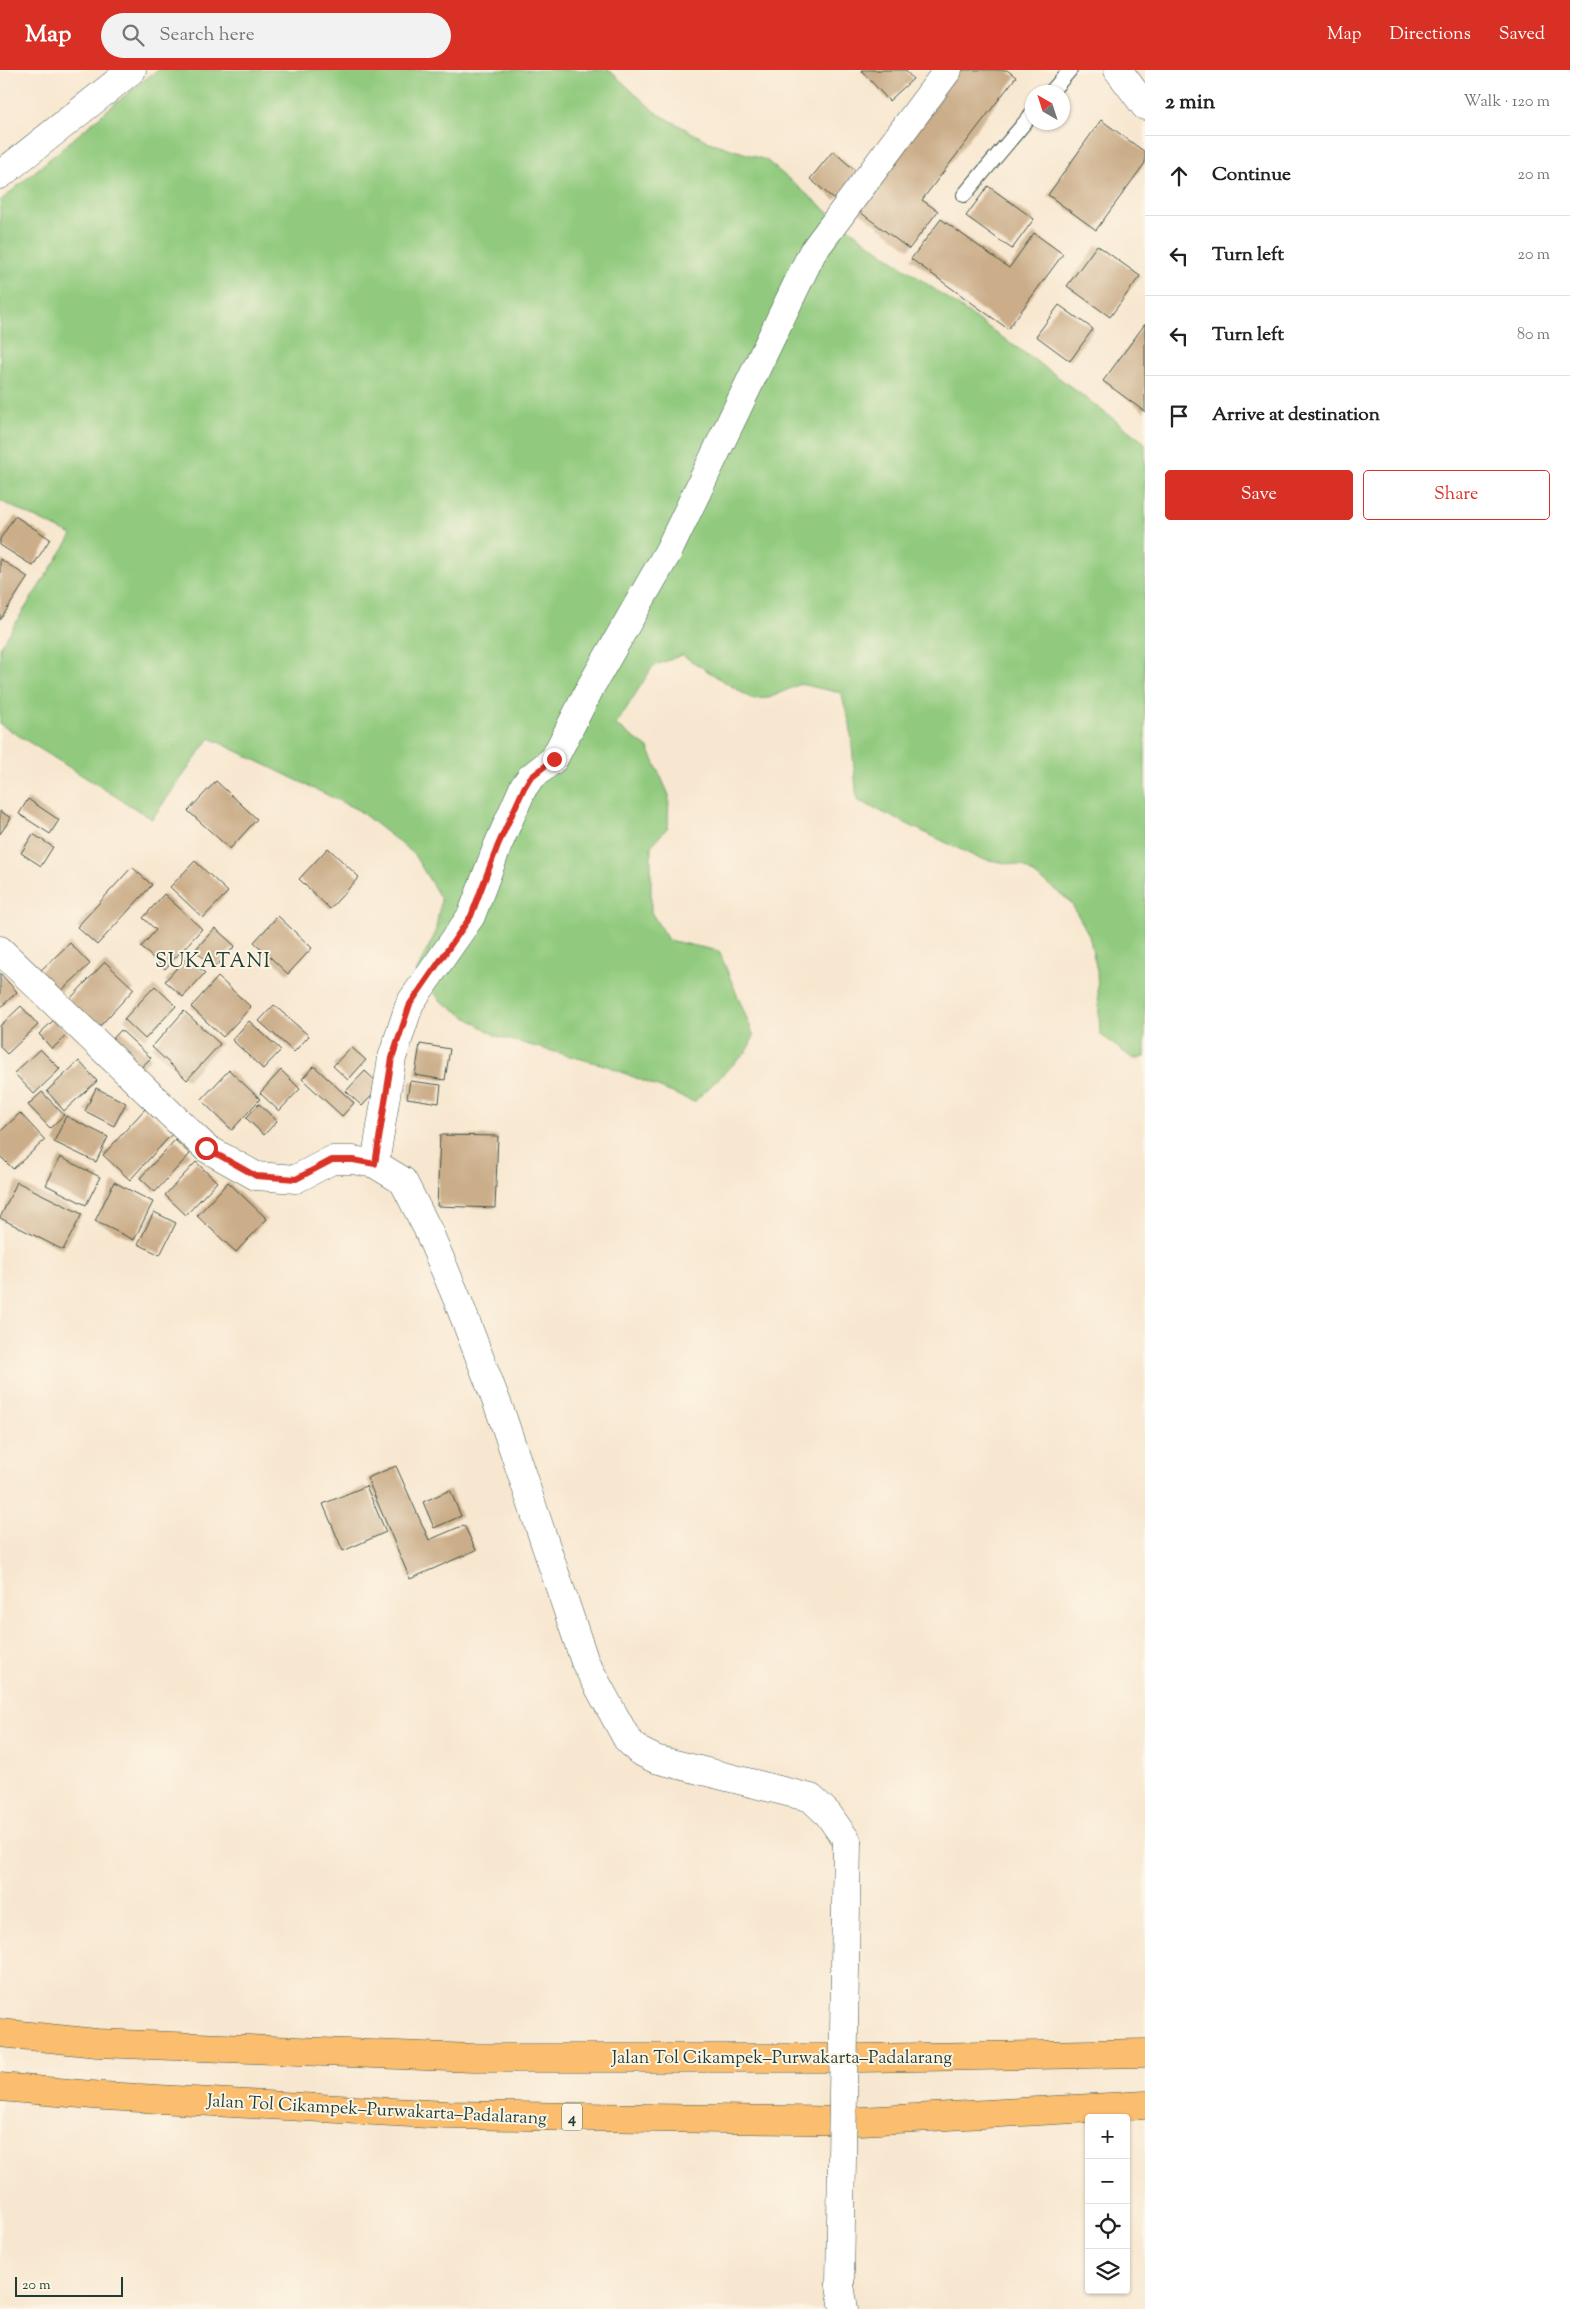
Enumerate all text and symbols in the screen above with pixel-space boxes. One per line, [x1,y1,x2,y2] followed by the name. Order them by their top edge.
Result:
[101,13,451,58] search box
[25,18,71,52] text: Map
[119,21,147,49] icon: search
[159,22,255,49] text: Search here
[1327,22,1362,48] text: Map
[1390,22,1471,48] text: Directions
[1499,22,1545,48] text: Saved
[1025,85,1070,130] north arrow
[1165,88,1215,118] text: 2 min
[1464,91,1550,114] text: Walk · 120 m
[1165,162,1193,190] icon: ahead
[1212,162,1291,189] text: Continue
[1517,164,1550,187] text: 20 m
[1165,242,1193,270] icon: left
[1212,242,1284,269] text: Turn left
[1517,244,1550,267] text: 20 m
[1165,322,1193,350] icon: left
[1212,322,1284,349] text: Turn left
[1517,324,1550,347] text: 80 m
[1165,402,1193,430] icon: arrive
[1212,402,1380,429] text: Arrive at destination
[1165,470,1353,520] button: Save
[1363,470,1550,520] button: Share
[543,748,566,771] route end
[155,948,271,977] district label: SUKATANI
[195,1137,218,1160] route start
[611,2046,952,2072] street label: Jalan Tol Cikampek–Purwakarta–Padalarang
[205,2089,548,2133] street label: Jalan Tol Cikampek–Purwakarta–Padalarang
[562,2104,582,2130] road number: 4
[1085,2114,1130,2294] map controls
[1085,2114,1130,2159] button: +
[1085,2159,1130,2204] button: −
[1085,2204,1130,2249] button: locate
[1085,2249,1130,2294] button: layers
[15,2274,122,2297] scale bar
[22,2276,51,2296] text: 20 m

